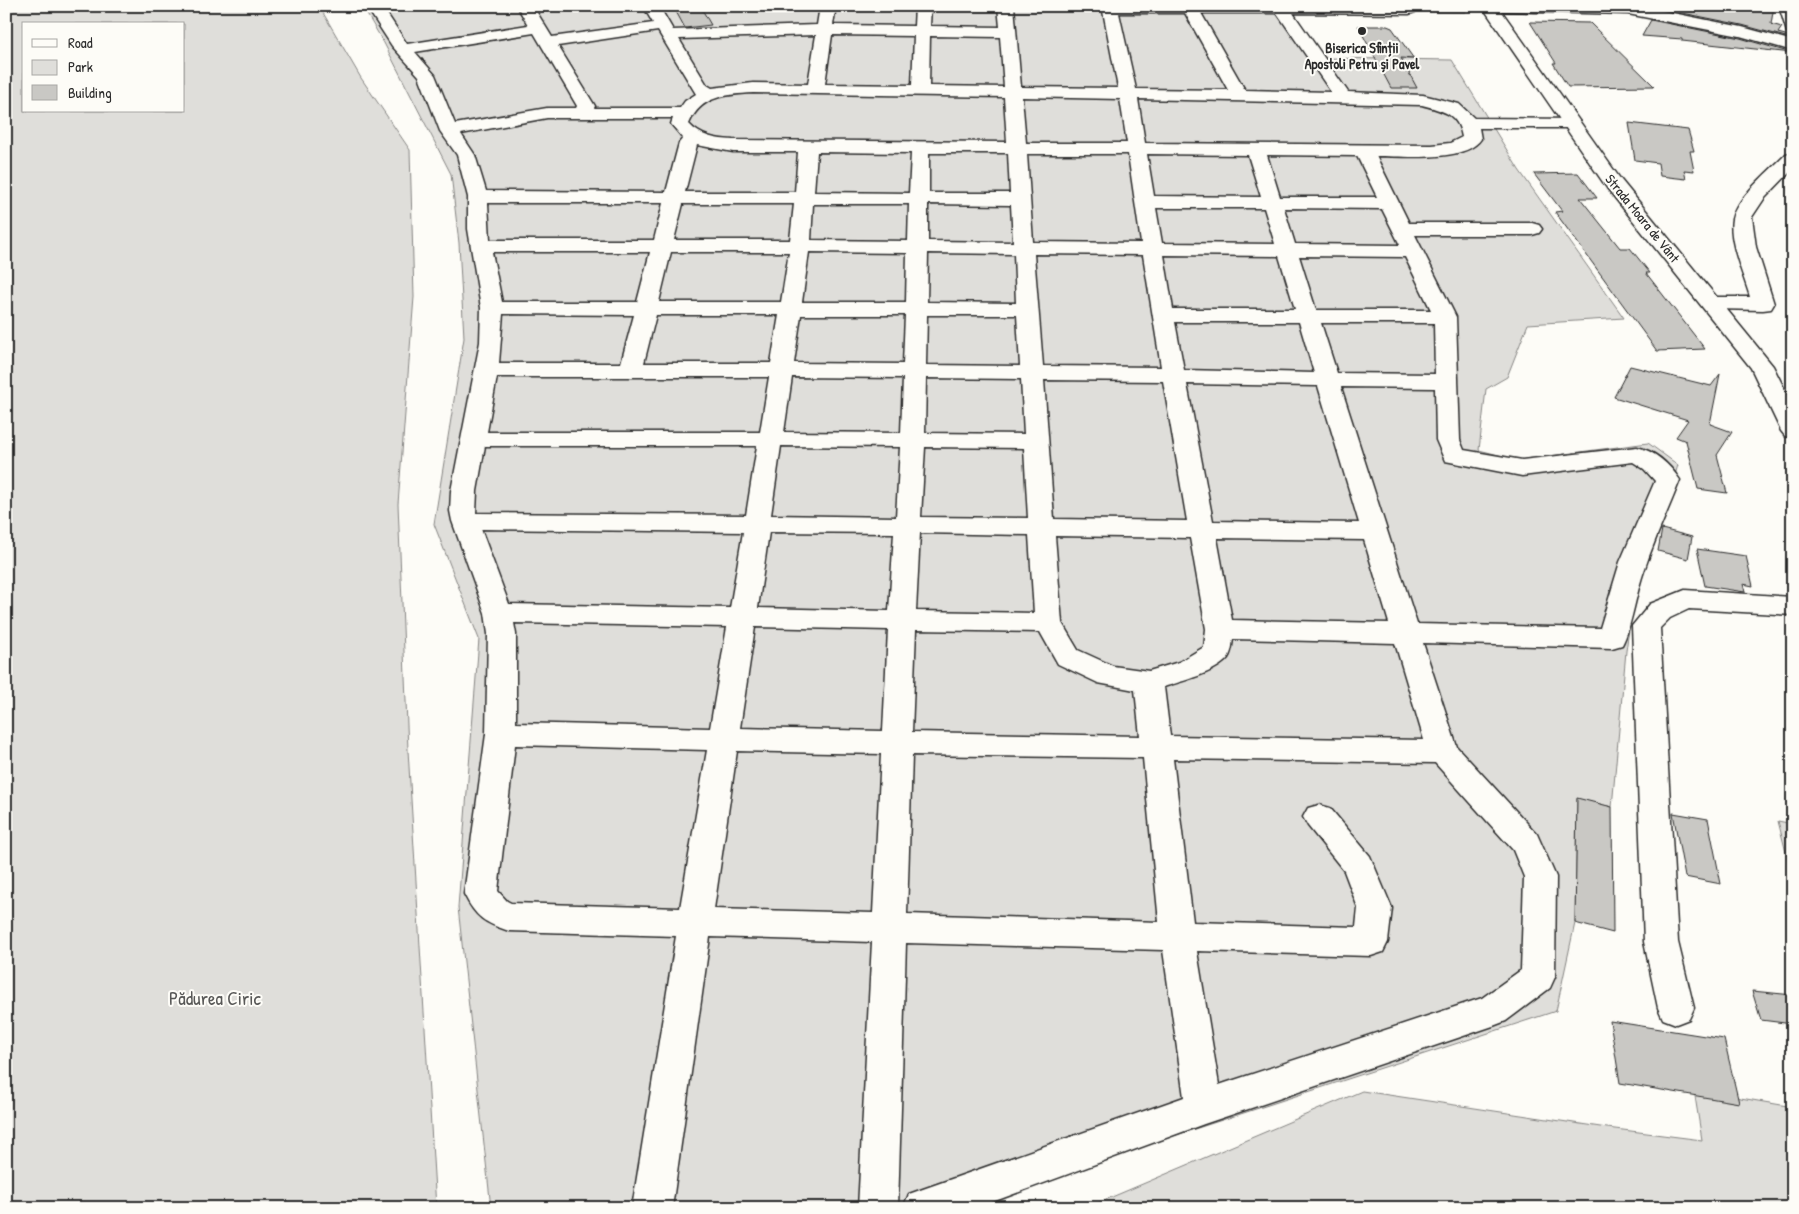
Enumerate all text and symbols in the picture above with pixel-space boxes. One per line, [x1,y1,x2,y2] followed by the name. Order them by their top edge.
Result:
[22,22,185,112] legend
[1356,25,1368,37] marker: Biserica Sfinții Apostoli Petru și Pavel
[68,32,93,53] text: Road
[1305,38,1420,75] place label: Biserica Sfinții Apostoli Petru și Pavel
[68,56,93,77] text: Park
[68,82,112,103] text: Building
[1601,170,1685,266] street label: Strada Moara de Vânt
[169,985,262,1011] park label: Pădurea Ciric

